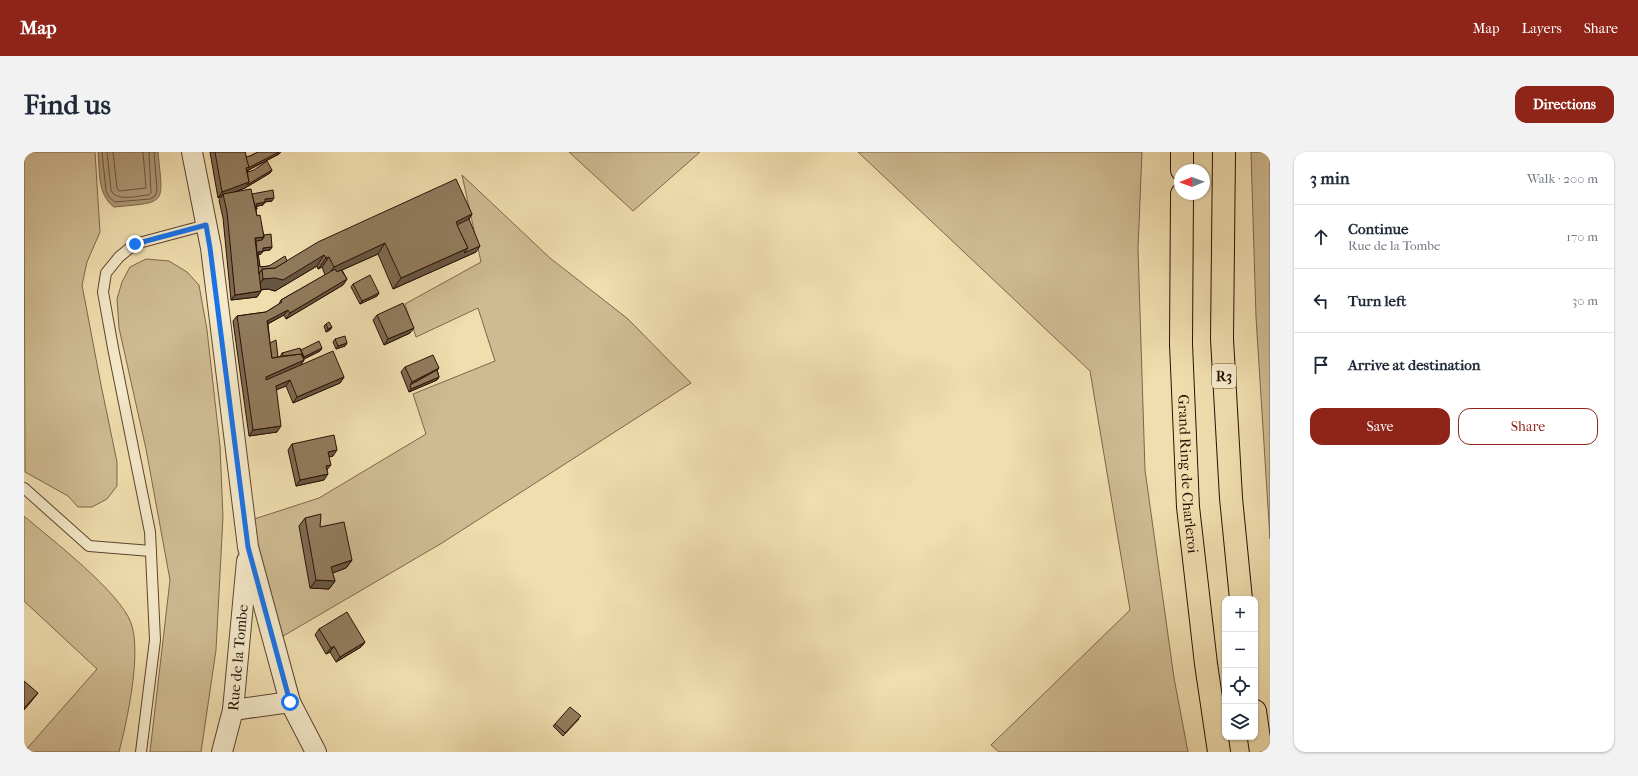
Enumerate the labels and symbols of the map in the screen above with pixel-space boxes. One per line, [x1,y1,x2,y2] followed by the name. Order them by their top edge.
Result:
[1174,164,1210,200] north arrow
[126,235,144,253] route end
[1212,364,1236,388] road number: R3
[1174,394,1202,555] street label: Grand Ring de Charleroi
[224,603,252,712] street label: Rue de la Tombe
[281,693,299,711] route start

